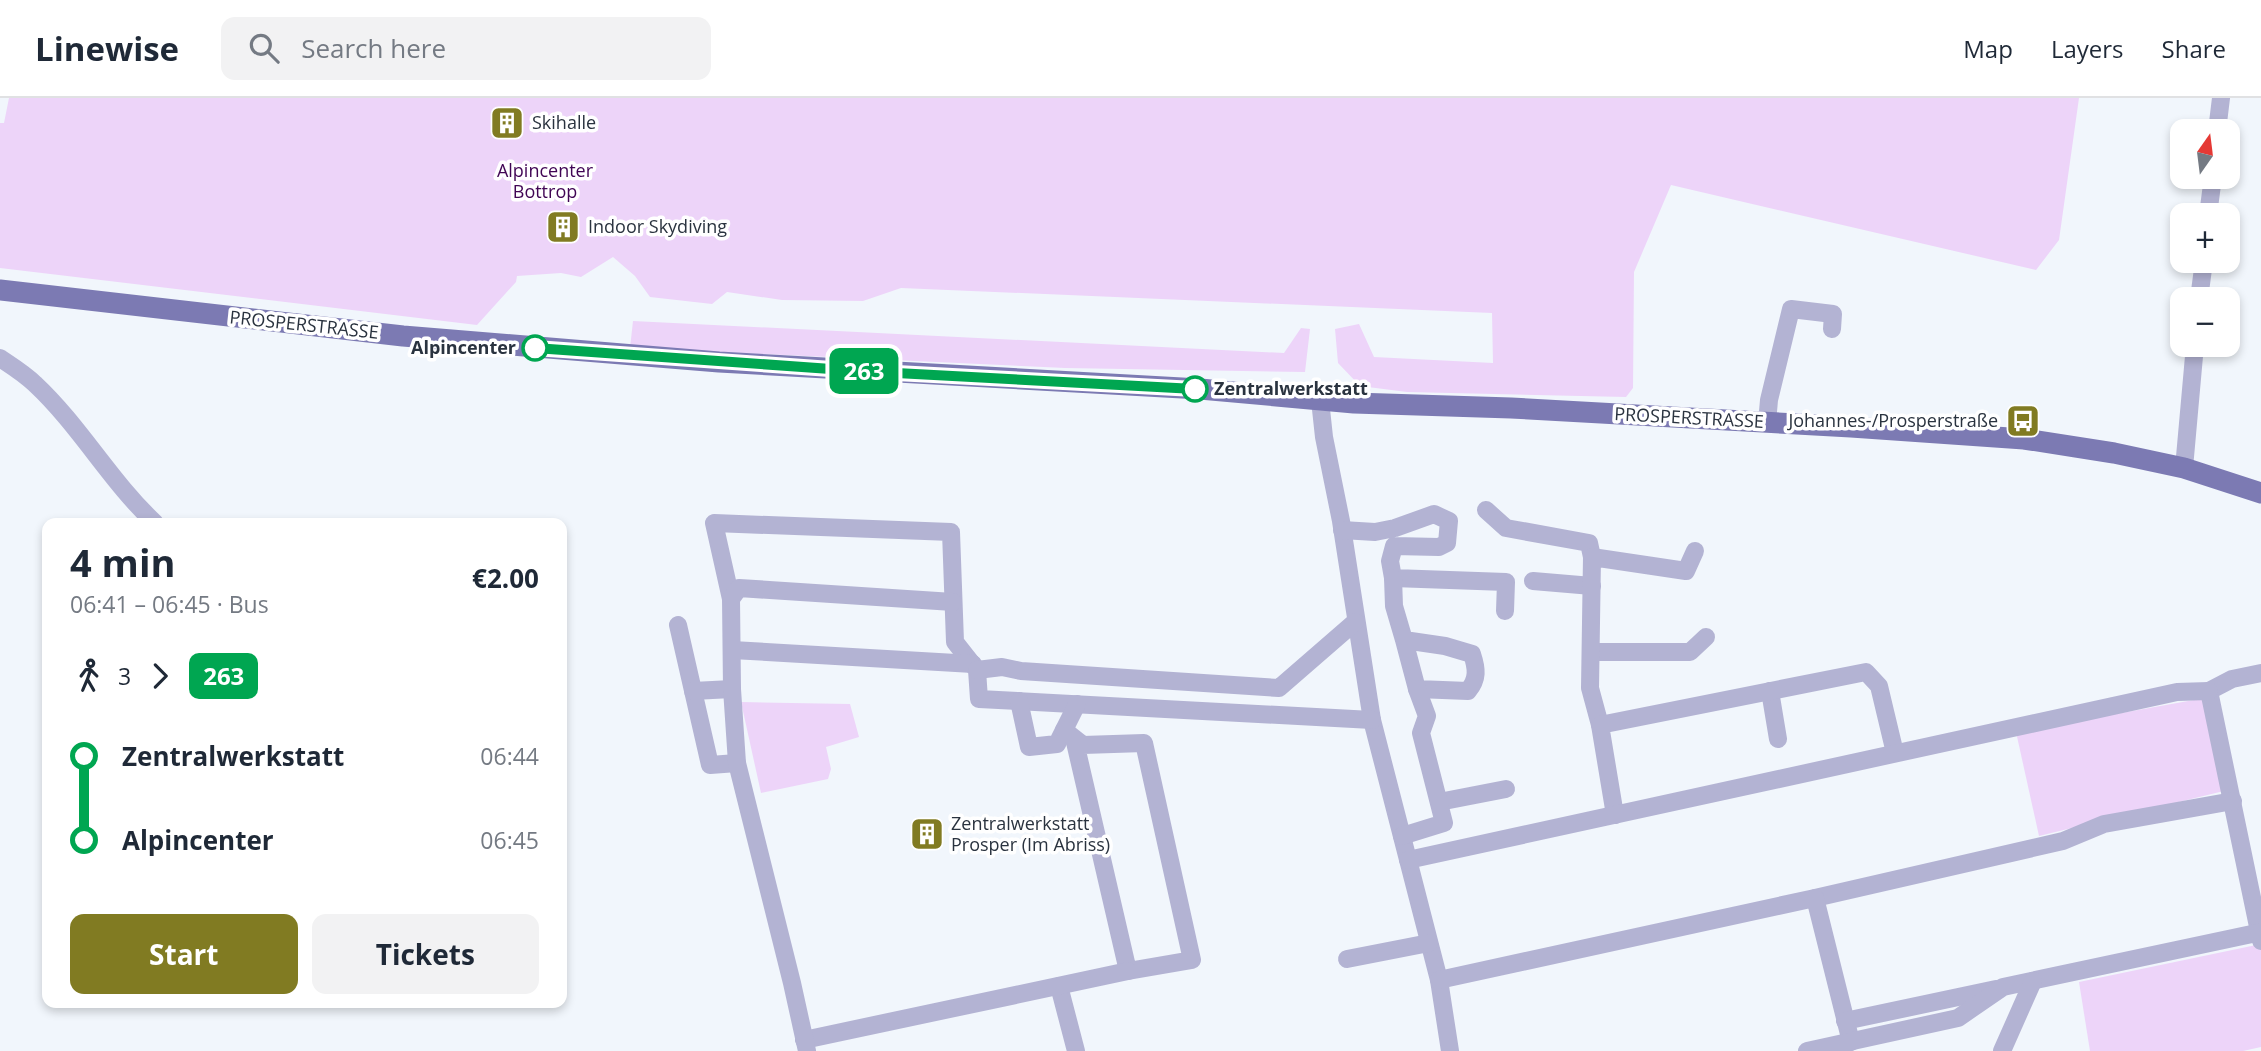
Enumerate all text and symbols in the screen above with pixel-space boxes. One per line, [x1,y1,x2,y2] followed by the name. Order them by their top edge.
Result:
[221,17,711,80] search box
[35,26,179,71] text: Linewise
[245,29,283,67] icon: search
[301,30,446,66] text: Search here
[1963,32,2013,65] text: Map
[2051,32,2124,65] text: Layers
[2162,32,2226,65] text: Share
[488,104,526,142] building icon: Skihalle
[532,110,596,134] place label: Skihalle
[2170,119,2240,189] north arrow
[2170,119,2240,357] map controls
[497,158,594,203] park label: Alpincenter Bottrop
[2170,203,2240,273] button: +
[544,208,582,246] building icon: Indoor Skydiving
[588,214,727,238] place label: Indoor Skydiving
[2170,287,2240,357] button: −
[228,304,380,344] street label: PROSPERSTRASSE
[411,335,516,359] place label: Alpincenter
[522,335,548,361] marker: Alpincenter
[824,348,904,394] line badge: 263
[843,354,885,387] text: 263
[1182,376,1208,402] marker: Zentralwerkstatt
[1214,376,1368,400] place label: Zentralwerkstatt
[1614,401,1764,433] street label: PROSPERSTRASSE
[2004,402,2042,440] bus stop icon: Johannes-/Prosperstraße
[1786,408,1998,432] place label: Johannes-/Prosperstraße
[70,536,175,588] text: 4 min
[472,560,539,596] text: €2.00
[70,588,269,620] text: 06:41 – 06:45 · Bus
[70,657,108,695] icon: walk
[141,657,179,695] icon: forward
[203,659,244,692] text: 263
[118,660,131,692] text: 3
[122,738,344,774] text: Zentralwerkstatt
[480,740,539,772] text: 06:44
[951,811,1110,856] place label: Zentralwerkstatt Prosper (Im Abriss)
[908,815,946,853] building icon: Zentralwerkstatt Prosper (Im Abriss)
[122,822,274,858] text: Alpincenter
[480,824,539,856] text: 06:45
[70,914,298,994] button: Start
[312,914,539,994] button: Tickets

